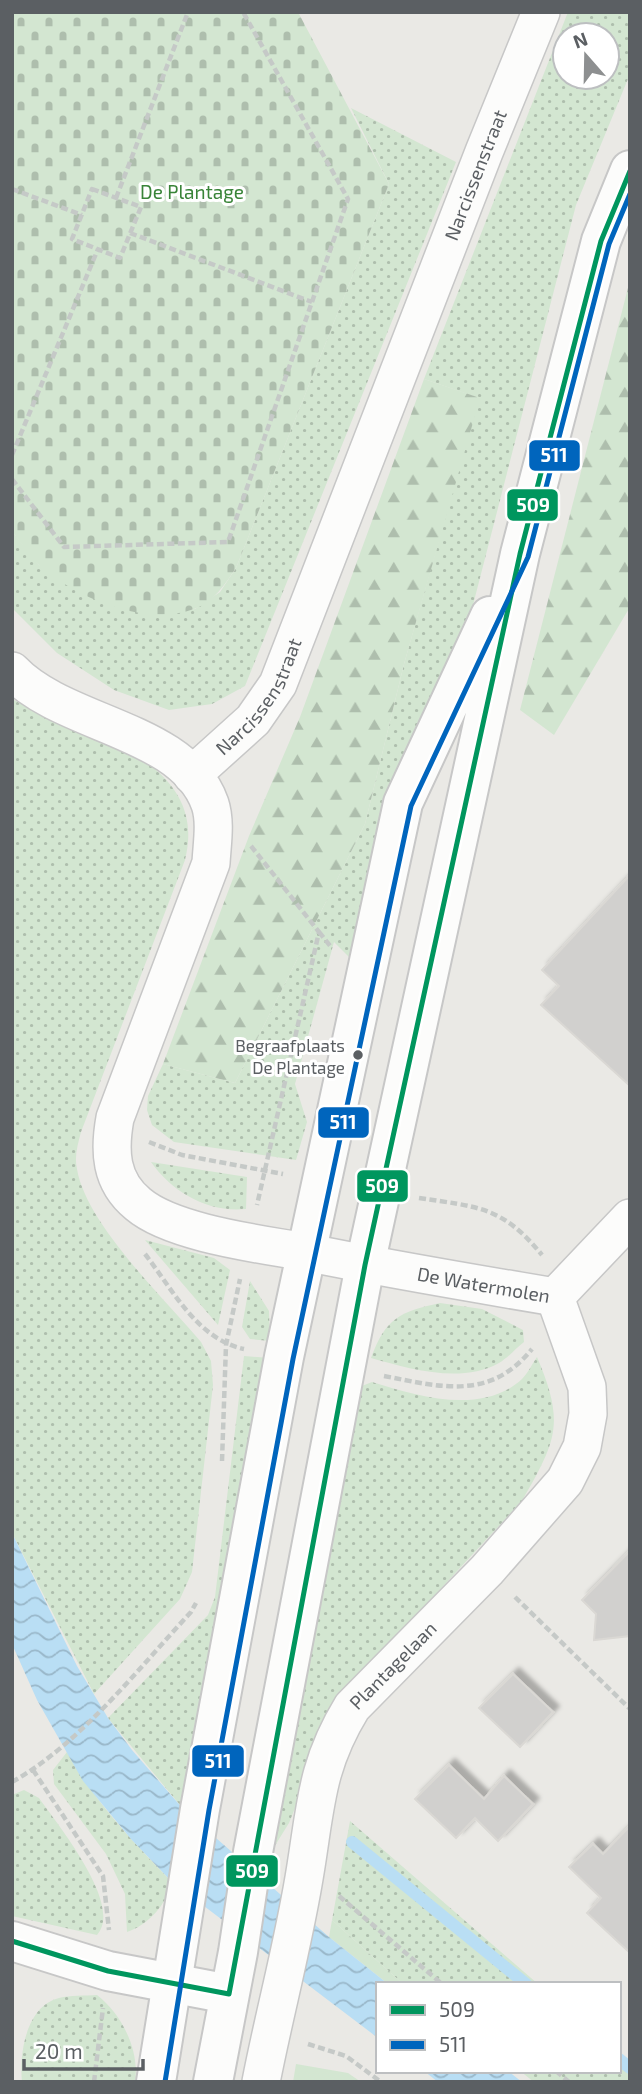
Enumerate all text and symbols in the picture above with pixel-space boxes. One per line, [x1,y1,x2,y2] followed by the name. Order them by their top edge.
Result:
[551,21,621,91] north arrow
[570,26,590,53] text: N
[439,106,511,243] street label: Narcissenstraat
[140,180,244,203] park label: De Plantage
[528,439,581,472] line badge: 511
[541,443,567,466] text: 511
[506,488,559,522] line badge: 509
[516,493,550,516] text: 509
[211,635,306,759] street label: Narcissenstraat
[235,1035,345,1078] place label: Begraafplaats De Plantage
[351,1048,365,1062] marker: Begraafplaats De Plantage
[317,1106,370,1139] line badge: 511
[330,1110,356,1133] text: 511
[356,1169,409,1203] line badge: 509
[365,1174,399,1197] text: 509
[415,1262,552,1307] street label: De Watermolen
[344,1616,441,1714] street label: Plantagelaan
[191,1744,245,1778] line badge: 511
[205,1749,231,1772] text: 511
[225,1854,279,1888] line badge: 509
[235,1859,269,1882] text: 509
[376,1982,621,2073] legend
[439,1996,475,2021] text: 509
[24,2028,144,2072] scale bar
[439,2031,467,2056] text: 511
[35,2038,83,2063] text: 20 m

